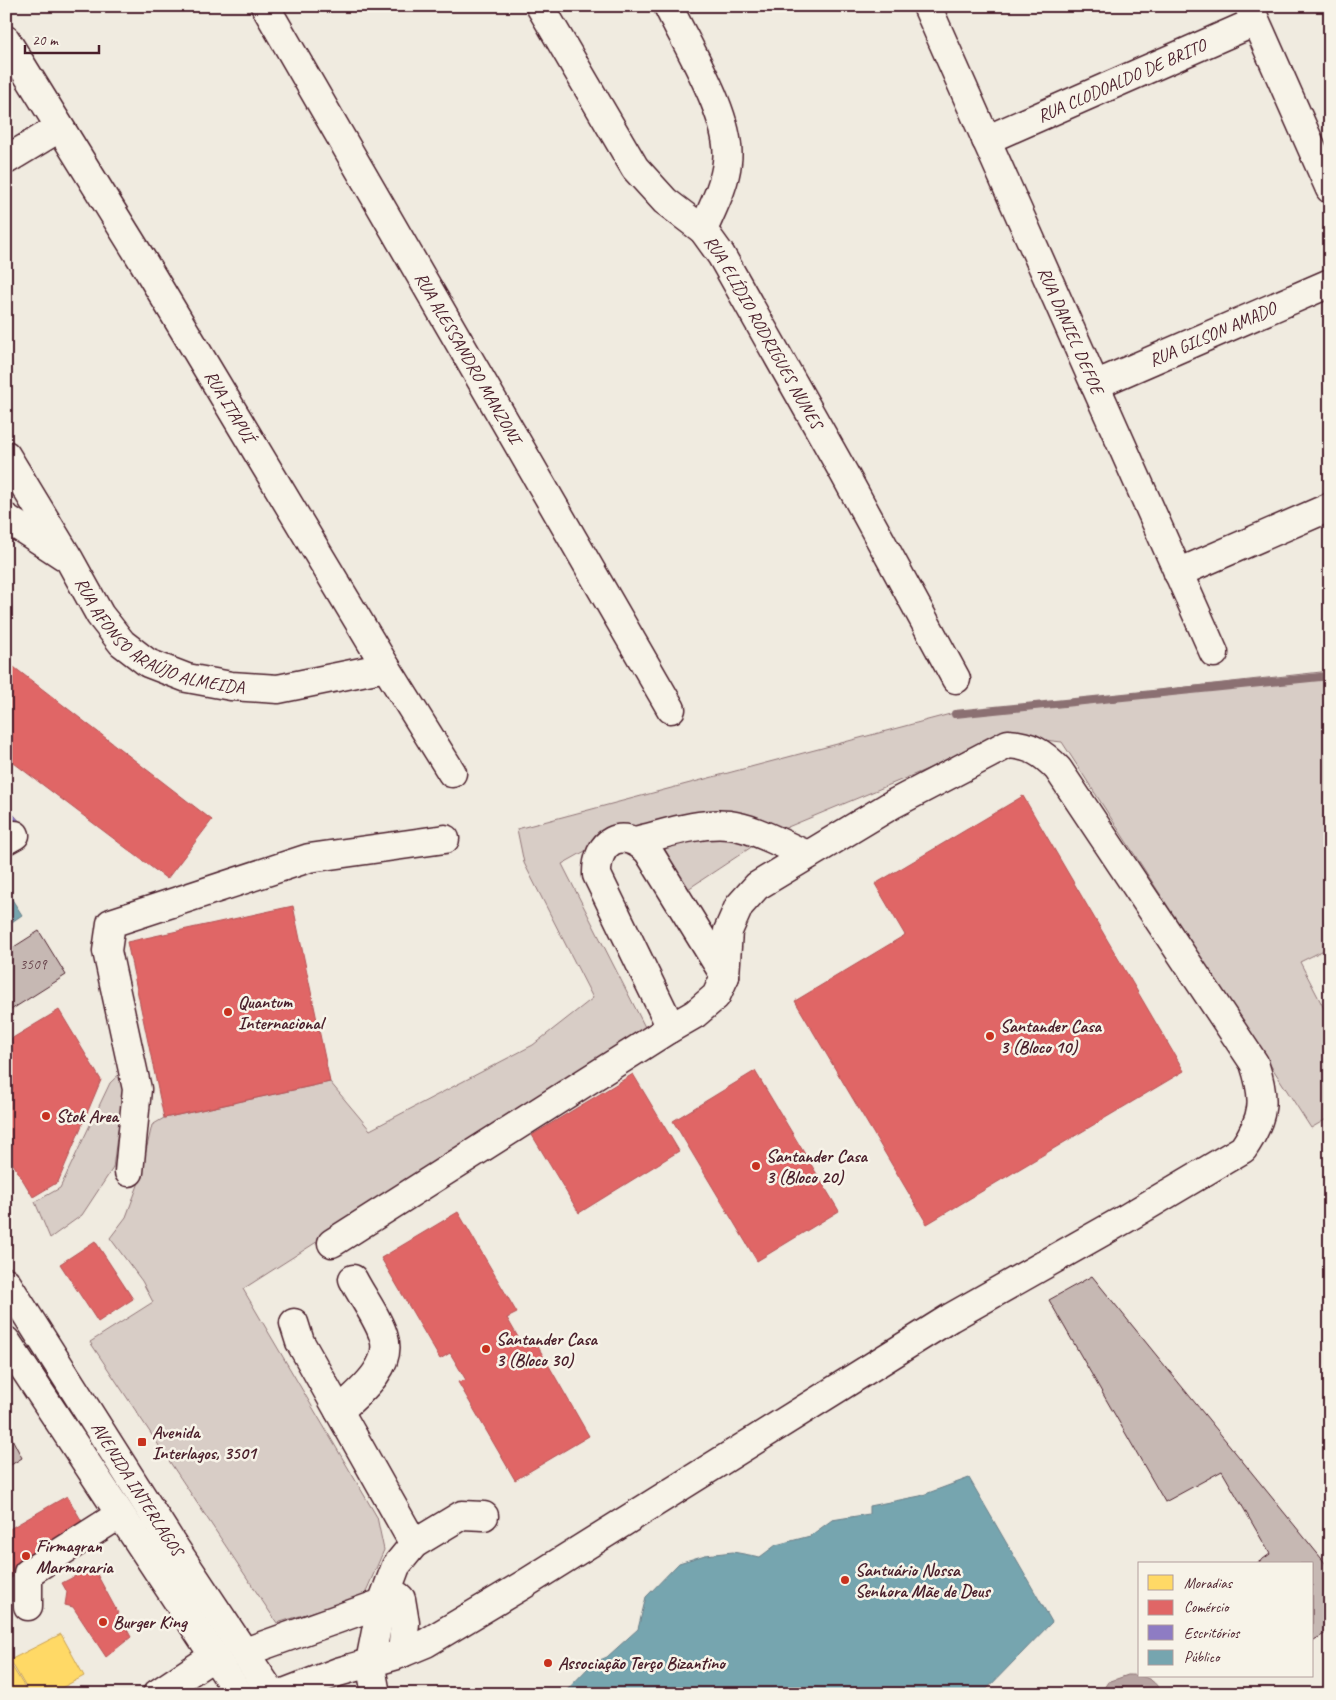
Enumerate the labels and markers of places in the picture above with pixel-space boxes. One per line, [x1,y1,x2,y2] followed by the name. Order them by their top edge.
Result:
[238,991,327,1034] place label: Quantum Internacional
[222,1006,234,1018] marker: Quantum Internacional
[1000,1015,1103,1058] place label: Santander Casa 3 (Bloco 10)
[984,1030,996,1042] marker: Santander Casa 3 (Bloco 10)
[56,1105,120,1127] place label: Stok Area
[40,1110,52,1122] marker: Stok Area
[766,1145,869,1188] place label: Santander Casa 3 (Bloco 20)
[750,1160,762,1172] marker: Santander Casa 3 (Bloco 20)
[496,1328,599,1371] place label: Santander Casa 3 (Bloco 30)
[480,1343,492,1355] marker: Santander Casa 3 (Bloco 30)
[152,1421,258,1464] place label: Avenida Interlagos, 3501
[136,1436,148,1448] marker: Avenida Interlagos, 3501
[36,1535,114,1578] place label: Firmagran Marmoraria
[20,1550,32,1562] marker: Firmagran Marmoraria
[855,1559,991,1602] place label: Santuário Nossa Senhora Mãe de Deus
[839,1574,851,1586] marker: Santuário Nossa Senhora Mãe de Deus
[113,1611,189,1633] place label: Burger King
[97,1616,109,1628] marker: Burger King
[558,1652,726,1674] place label: Associação Terço Bizantino
[542,1657,554,1669] marker: Associação Terço Bizantino

